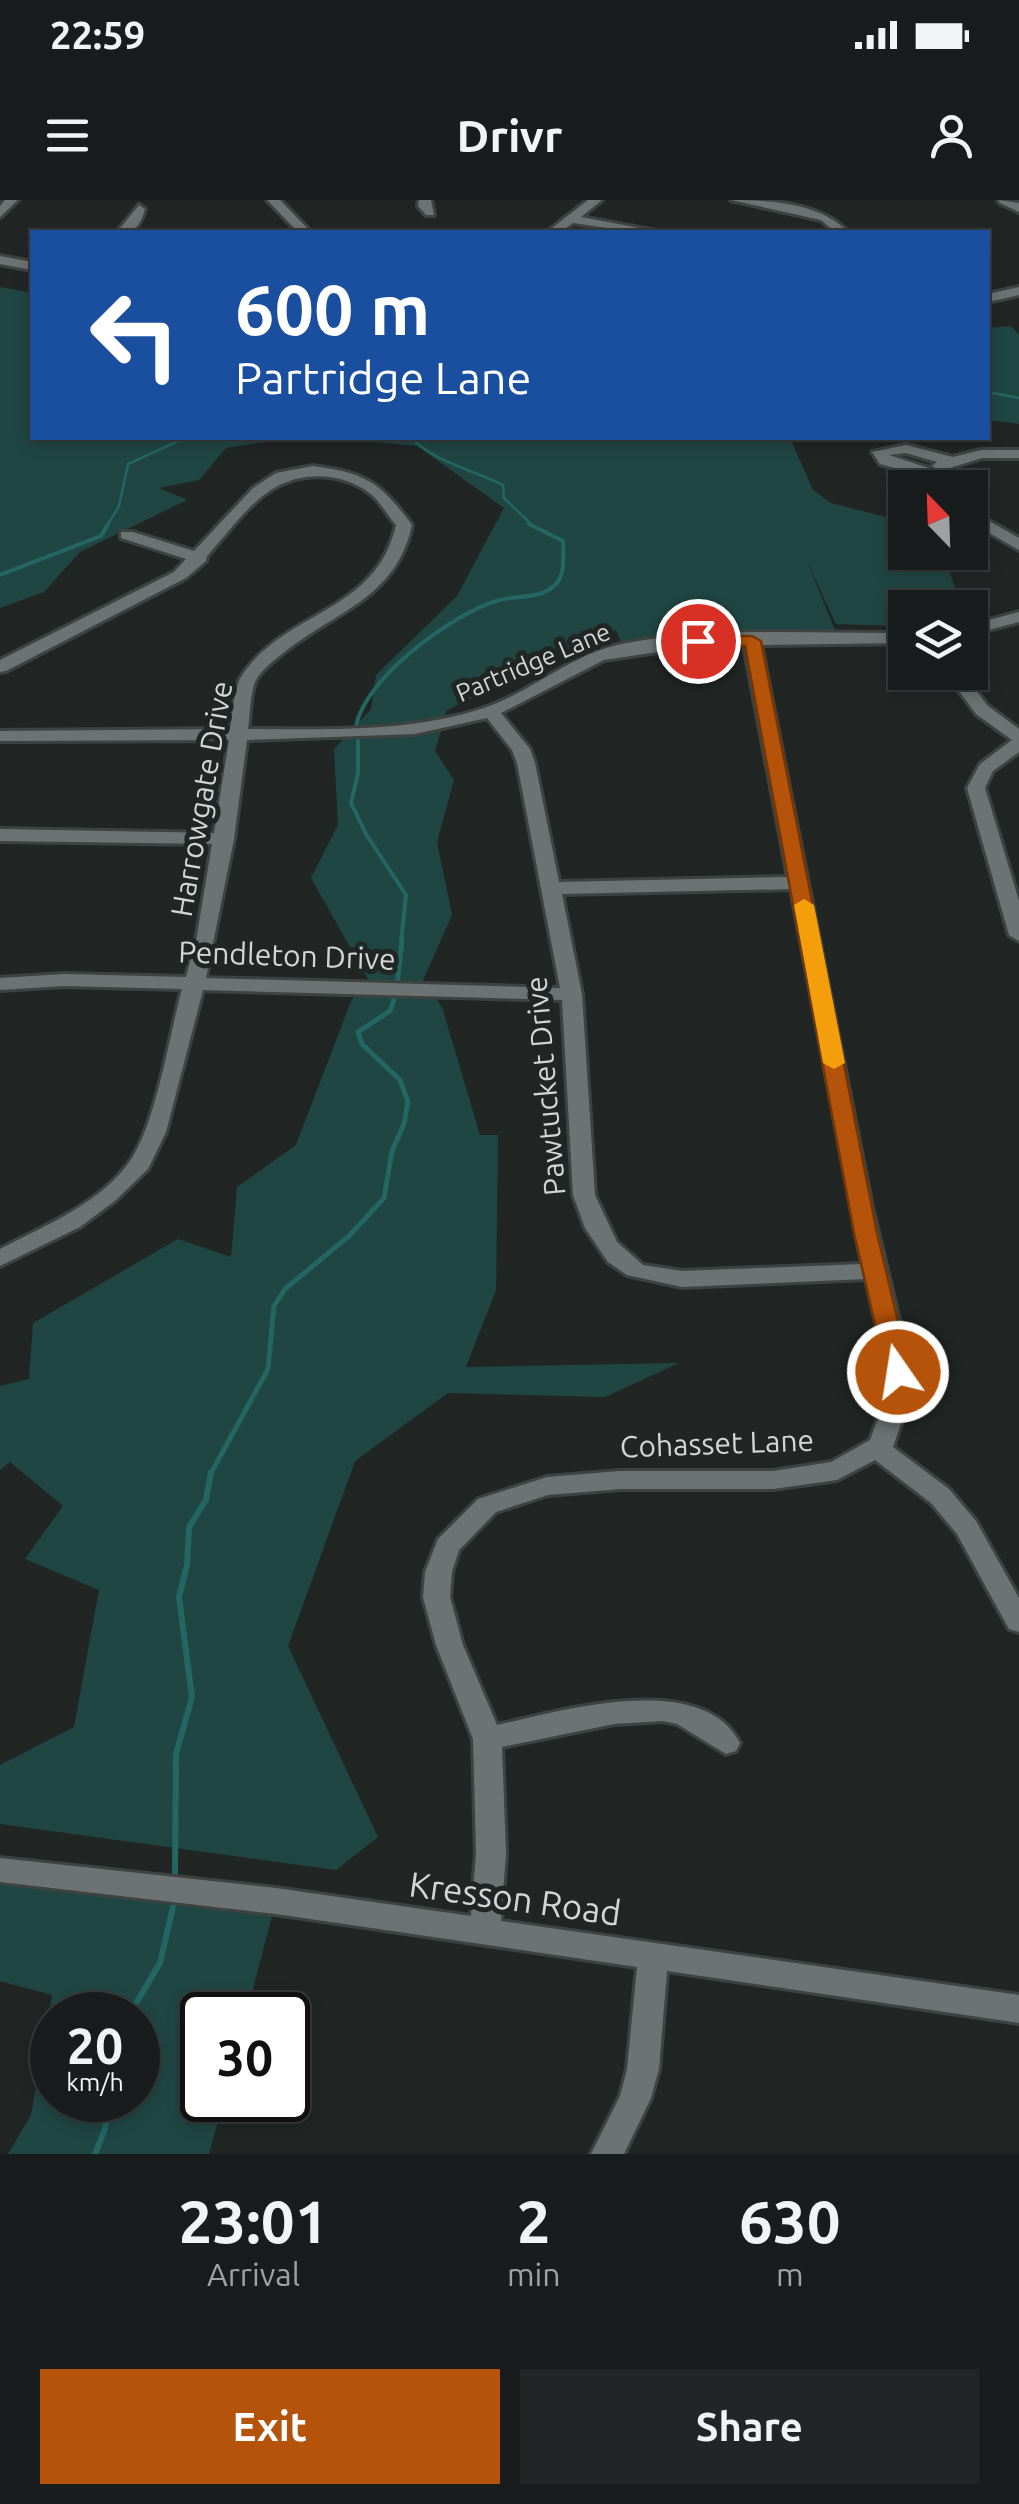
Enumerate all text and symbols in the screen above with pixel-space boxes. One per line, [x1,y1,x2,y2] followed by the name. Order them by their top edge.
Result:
[50,14,145,56] text: 22:59
[40,108,95,163] icon: menu
[924,108,979,163] icon: person
[457,110,562,161] text: Drivr
[70,270,200,400] icon: left
[235,270,430,348] text: 600 m
[235,352,531,403] text: Partridge Lane
[888,470,988,570] north arrow
[888,470,988,690] map controls
[888,590,988,690] button: layers
[656,599,741,684] pin
[671,614,726,669] icon: arrive
[452,617,614,707] street label: Partridge Lane
[164,678,238,919] street label: Harrowgate Drive
[178,934,396,976] street label: Pendleton Drive
[518,975,572,1197] street label: Pawtucket Drive
[846,1320,950,1424] position arrow
[619,1423,815,1463] street label: Cohasset Lane
[407,1863,624,1933] street label: Kresson Road
[180,1992,310,2122] speed limit sign: 30
[67,2017,123,2073] text: 20
[66,2068,124,2096] text: km/h
[178,2187,329,2254] text: 23:01
[517,2187,551,2254] text: 2
[739,2187,841,2254] text: 630
[207,2256,300,2292] text: Arrival
[507,2256,561,2292] text: min
[776,2256,804,2292] text: m
[40,2369,500,2484] button: Exit
[520,2369,979,2484] button: Share

